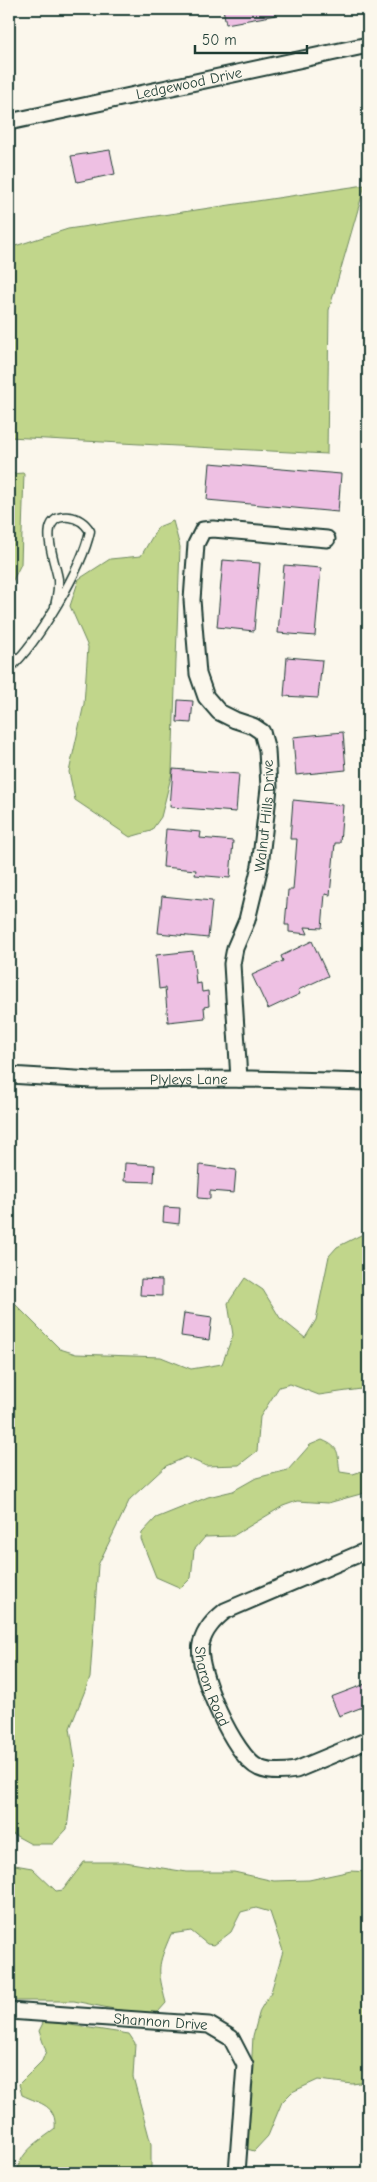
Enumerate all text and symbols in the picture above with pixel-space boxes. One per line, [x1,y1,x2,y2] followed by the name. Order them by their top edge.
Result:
[195,22,307,54] scale bar
[202,31,237,49] text: 50 m
[134,63,244,104] street label: Ledgewood Drive
[250,759,278,873] street label: Walnut Hills Drive
[150,1070,228,1089] street label: Plyleys Lane
[191,1646,233,1729] street label: Sharon Road
[113,2009,209,2034] street label: Shannon Drive

